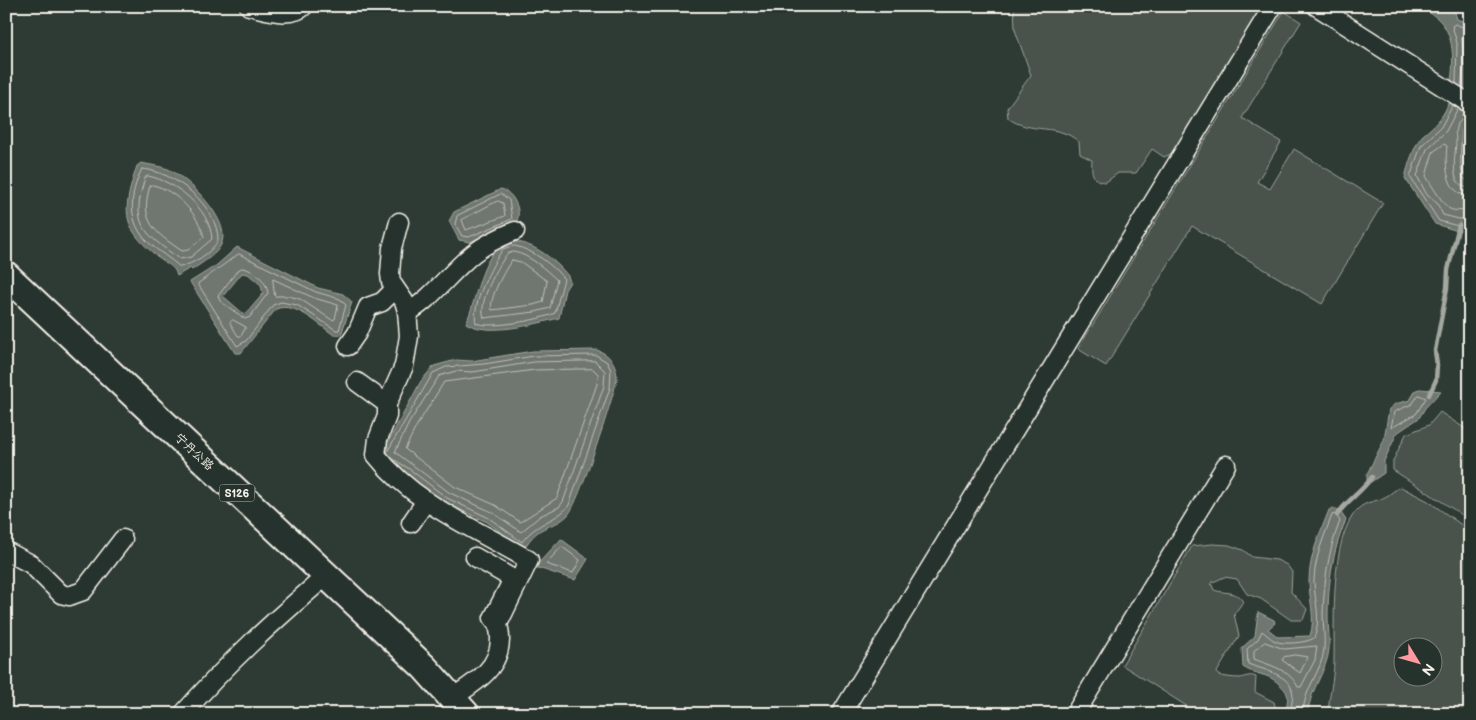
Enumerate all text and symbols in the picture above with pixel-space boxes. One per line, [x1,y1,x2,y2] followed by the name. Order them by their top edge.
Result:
[171,430,217,474] street label: 宁丹公路
[220,484,254,502] road number: S126
[1394,638,1444,688] north arrow
[1418,660,1438,679] text: N

